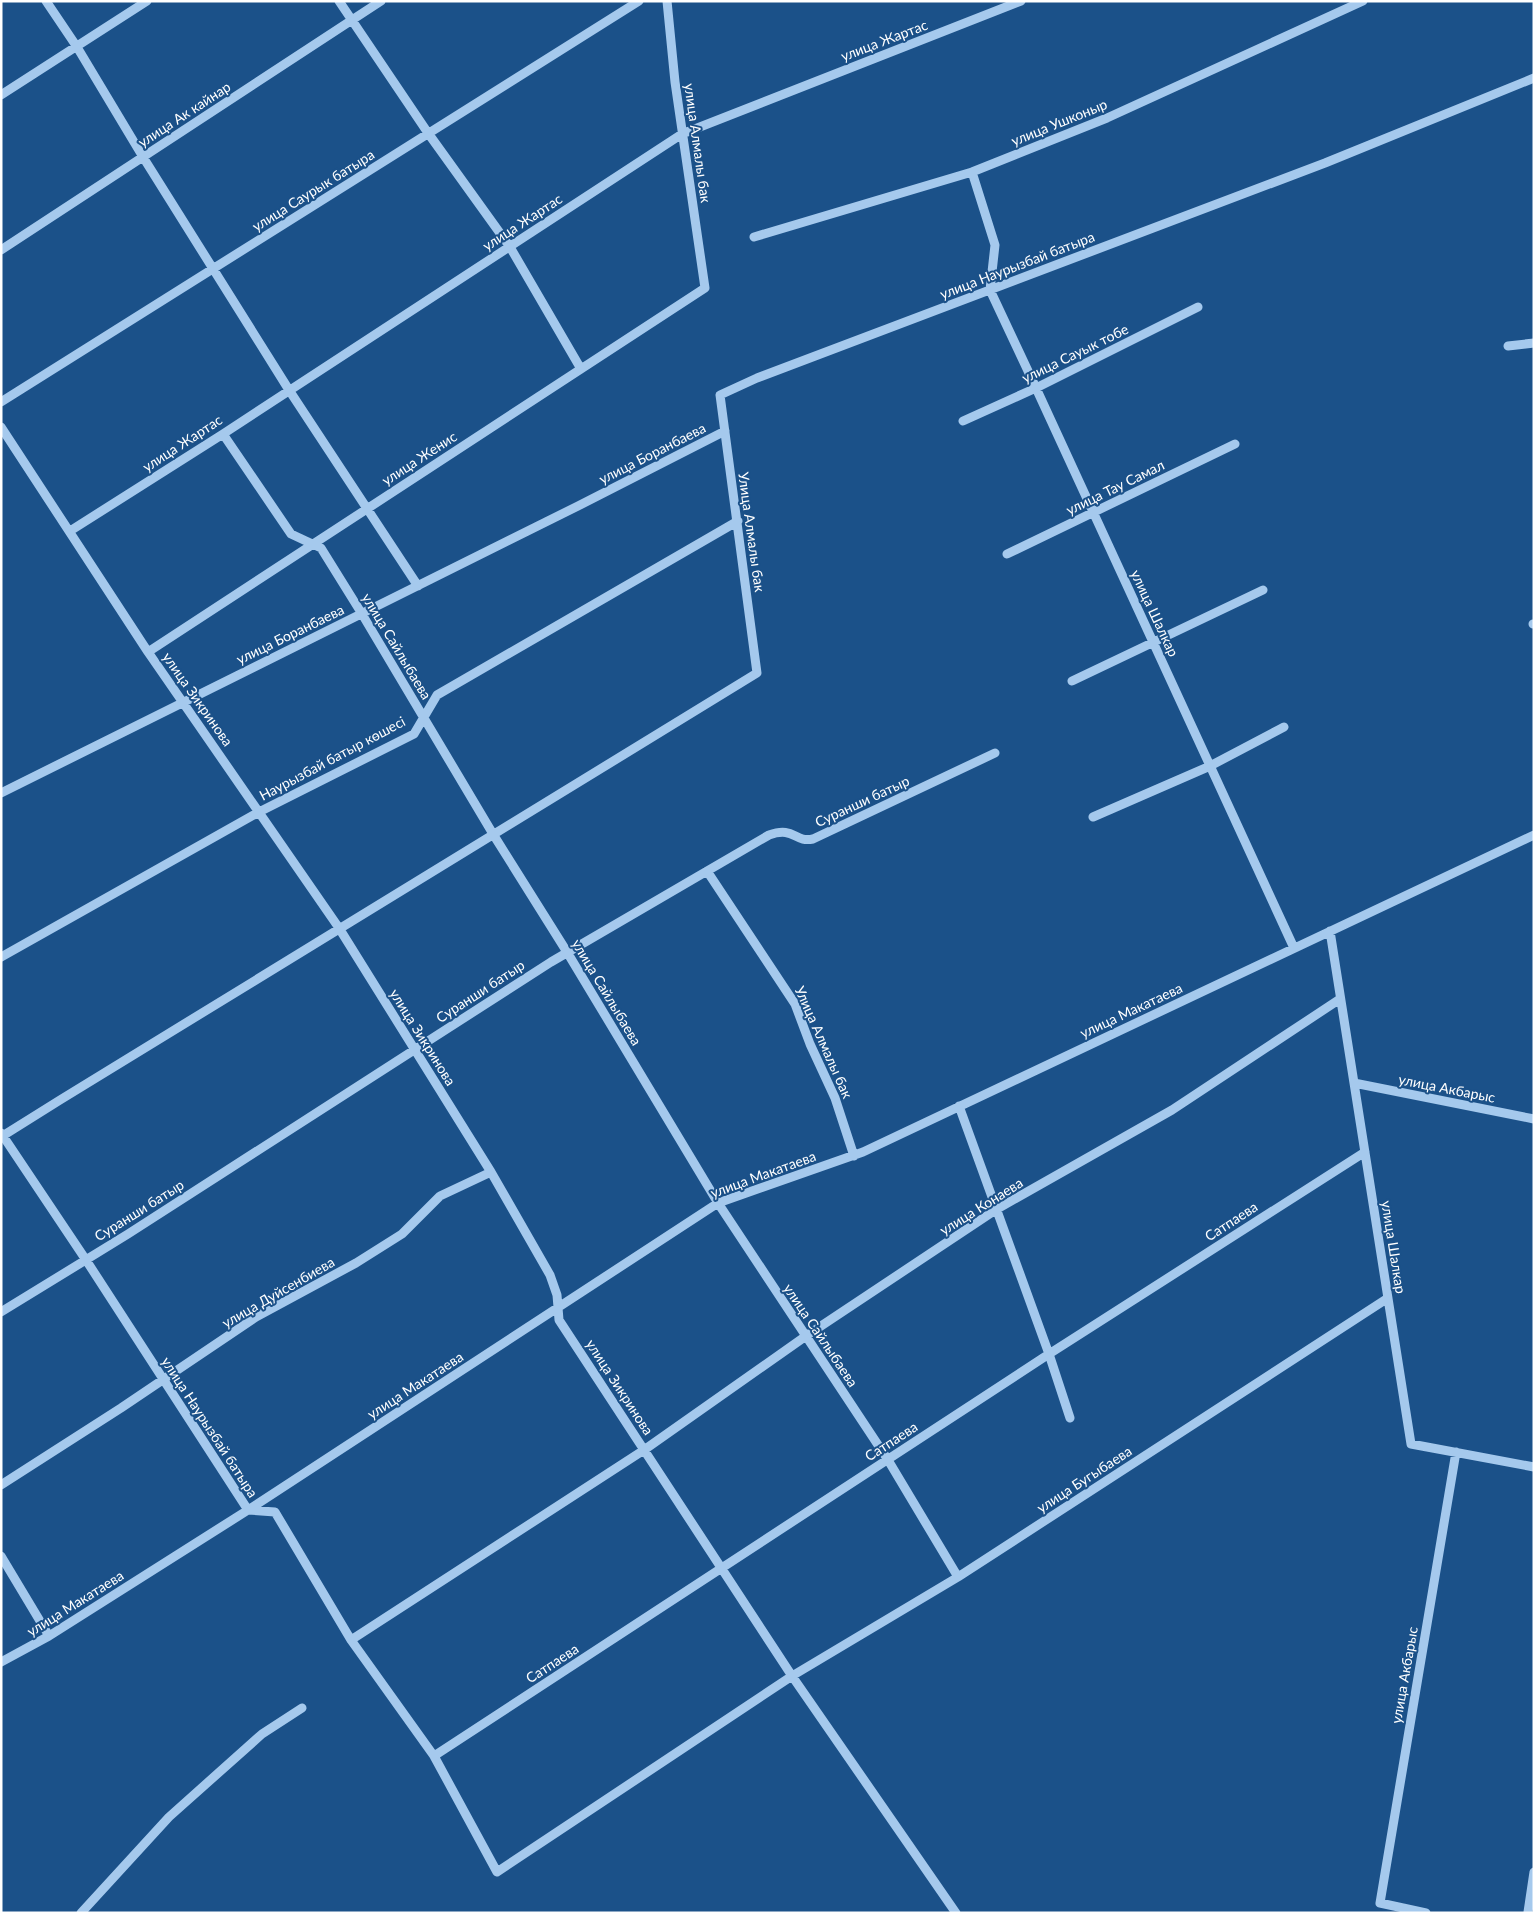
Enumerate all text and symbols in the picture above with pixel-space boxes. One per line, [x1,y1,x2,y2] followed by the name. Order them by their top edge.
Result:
[838,16,930,64] street label: улица Жартас
[134,78,234,150] street label: улица Ак кайнар
[681,82,715,205] street label: улица Алмалы бак
[1009,95,1110,149] street label: улица Ушконыр
[249,145,377,235] street label: улица Саурык батыра
[479,190,565,254] street label: улица Жартас
[937,228,1097,302] street label: улица Наурызбай батыра
[1019,320,1131,386] street label: улица Сауык тобе
[139,411,225,475] street label: улица Жартас
[596,419,708,487] street label: улица Боранбаева
[378,427,460,489] street label: улица Женис
[1063,456,1167,518] street label: улица Тау Самал
[735,471,769,594] street label: Улица Алмалы бак
[1127,567,1183,659] street label: улица Шалкар
[359,590,435,702] street label: улица Сайлыбаева
[233,601,347,667] street label: улица Боранбаева
[159,649,237,749] street label: улица Зикринова
[256,712,408,804] street label: Наурызбай батыр көшесі
[812,772,912,830] street label: Суранши батыр
[569,936,645,1048] street label: улица Сайлыбаева
[433,956,528,1026] street label: Суранши батыр
[1077,979,1185,1041] street label: улица Макатаева
[792,983,857,1101] street label: Улица Алмалы бак
[386,986,460,1088] street label: улица Зикринова
[1397,1070,1497,1106] street label: улица Акбарыс
[708,1147,818,1201] street label: улица Макатаева
[936,1174,1026,1238] street label: улица Конаева
[91,1176,187,1244] street label: Суранши батыр
[1201,1198,1261,1244] street label: Сатпаева
[1378,1199,1410,1295] street label: улица Шалкар
[219,1253,337,1331] street label: улица Дуйсенбиева
[780,1280,862,1390] street label: улица Сайлыбаева
[583,1336,657,1438] street label: улица Зикринова
[364,1348,466,1422] street label: улица Макатаева
[158,1353,262,1501] street label: улица Наурызбай батыра
[861,1418,921,1464] street label: Сатпаева
[1033,1442,1135,1516] street label: улица Бугыбаева
[23,1566,127,1640] street label: улица Макатаева
[1387,1625,1421,1725] street label: улица Акбарыс
[522,1640,582,1686] street label: Сатпаева

